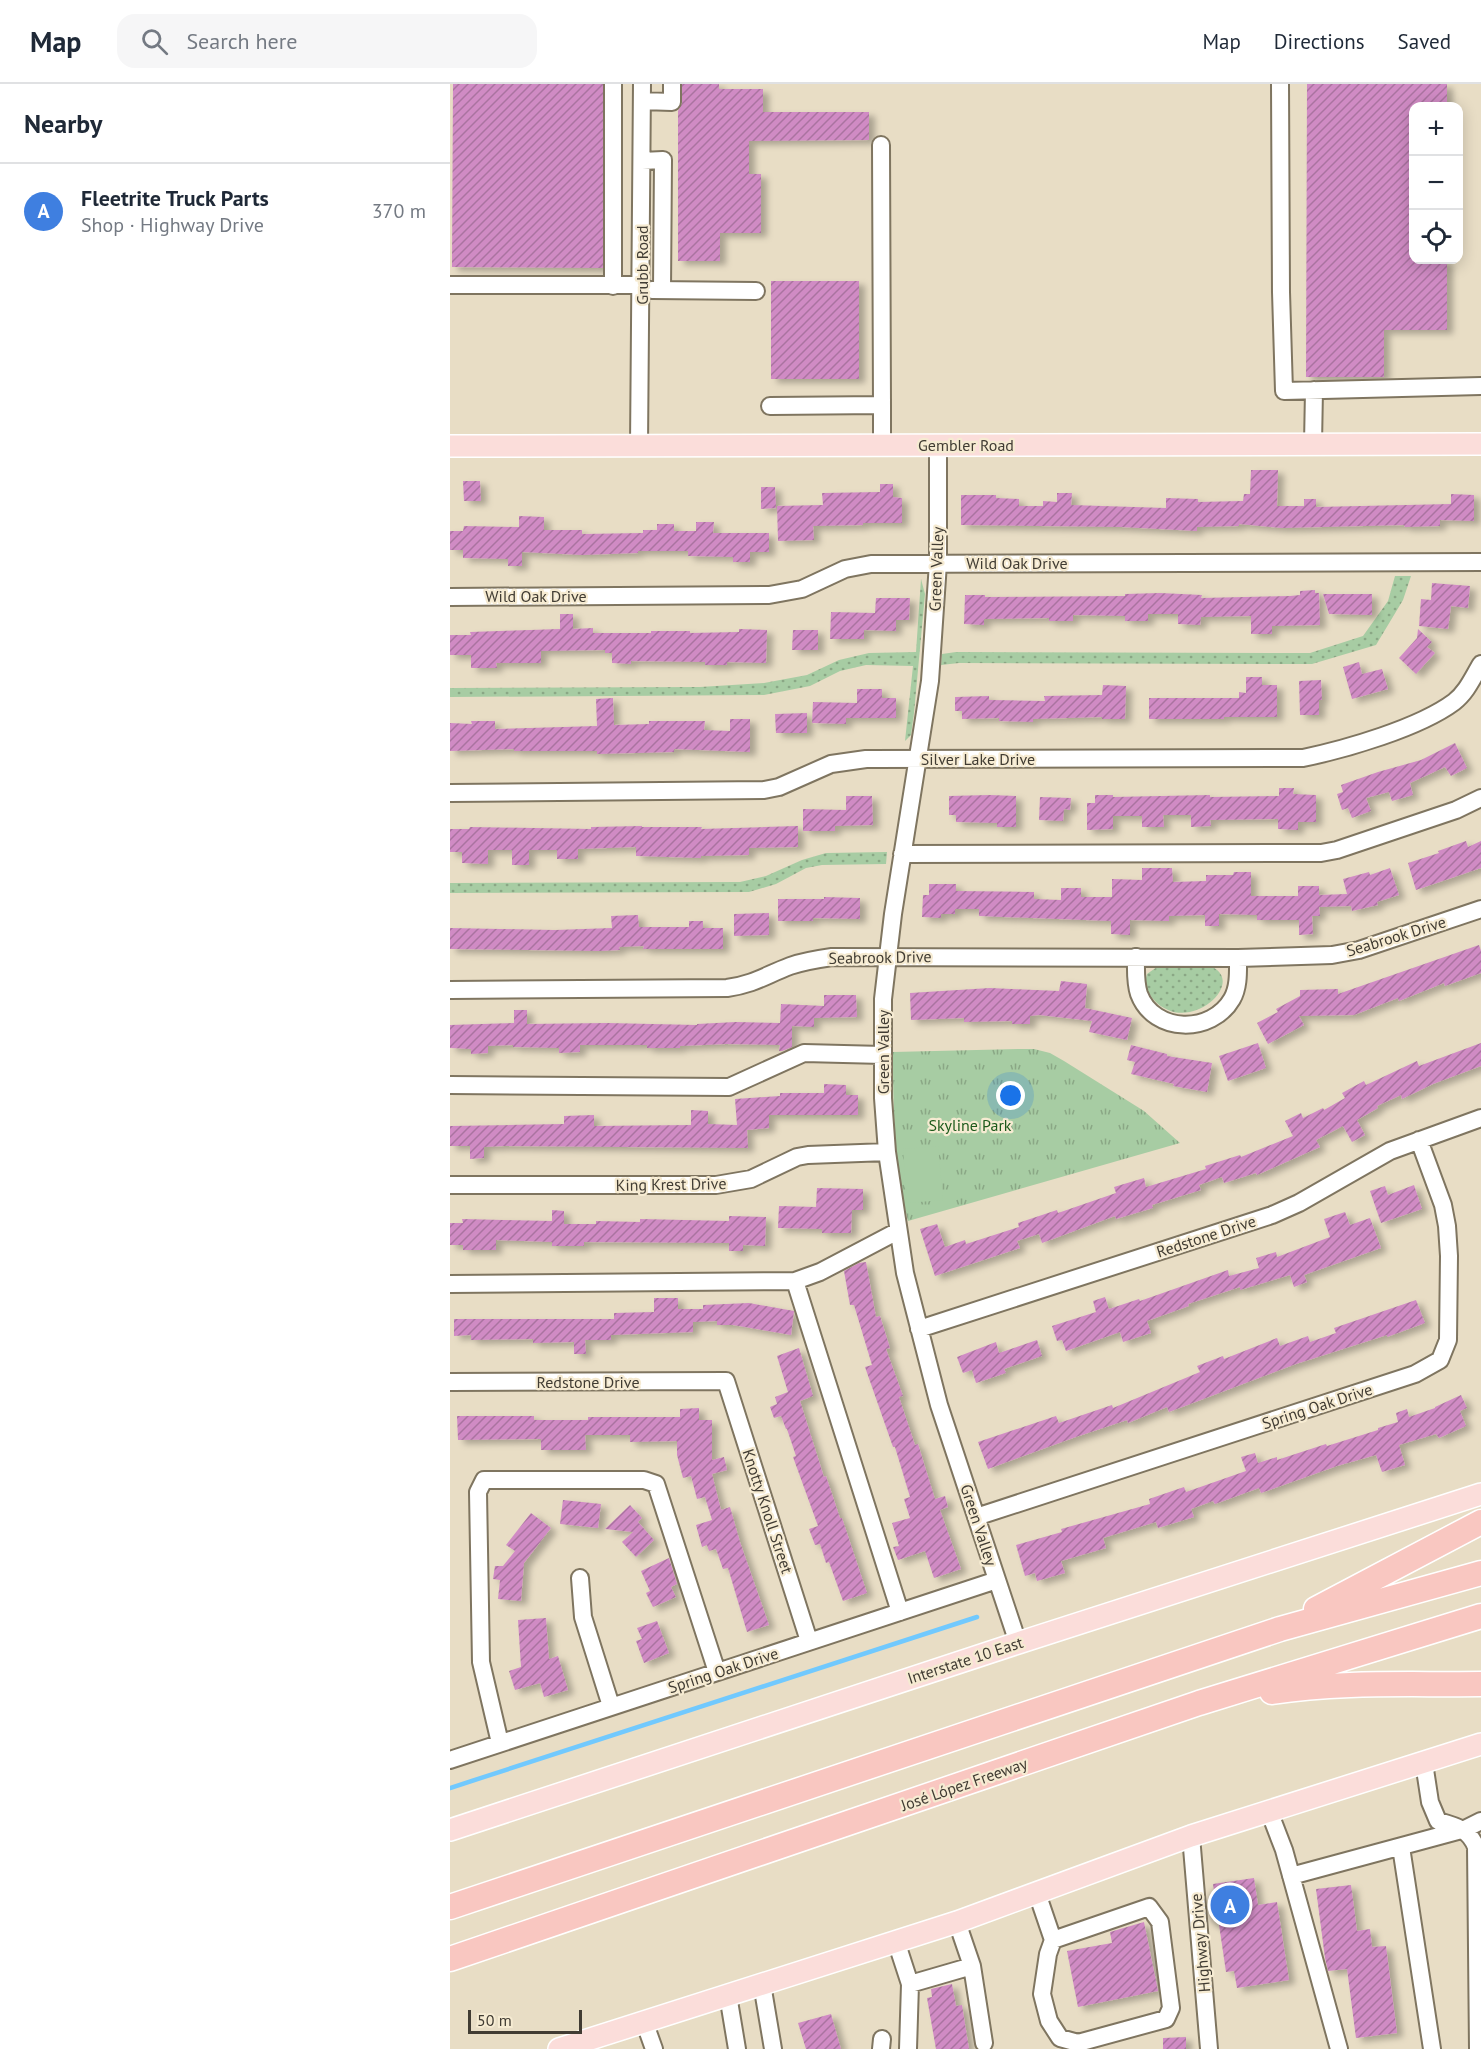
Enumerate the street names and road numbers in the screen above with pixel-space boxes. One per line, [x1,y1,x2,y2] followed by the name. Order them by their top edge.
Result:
[632,225,652,305] street label: Grubb Road
[918,435,1014,455] street label: Gembler Road
[925,526,947,612] street label: Green Valley
[966,553,1068,573] street label: Wild Oak Drive
[485,586,587,606] street label: Wild Oak Drive
[921,749,1035,769] street label: Silver Lake Drive
[1344,911,1448,961] street label: Seabrook Drive
[828,946,932,968] street label: Seabrook Drive
[873,1009,893,1094] street label: Green Valley
[615,1173,727,1195] street label: King Krest Drive
[1154,1211,1258,1261] street label: Redstone Drive
[536,1372,640,1392] street label: Redstone Drive
[1259,1379,1375,1433] street label: Spring Oak Drive
[738,1446,798,1576] street label: Knotty Knoll Street
[956,1482,1002,1569] street label: Green Valley
[905,1632,1026,1688] street label: Interstate 10 East
[665,1643,781,1697] street label: Spring Oak Drive
[897,1753,1030,1815] street label: José López Freeway
[1186,1893,1214,1993] street label: Highway Drive

